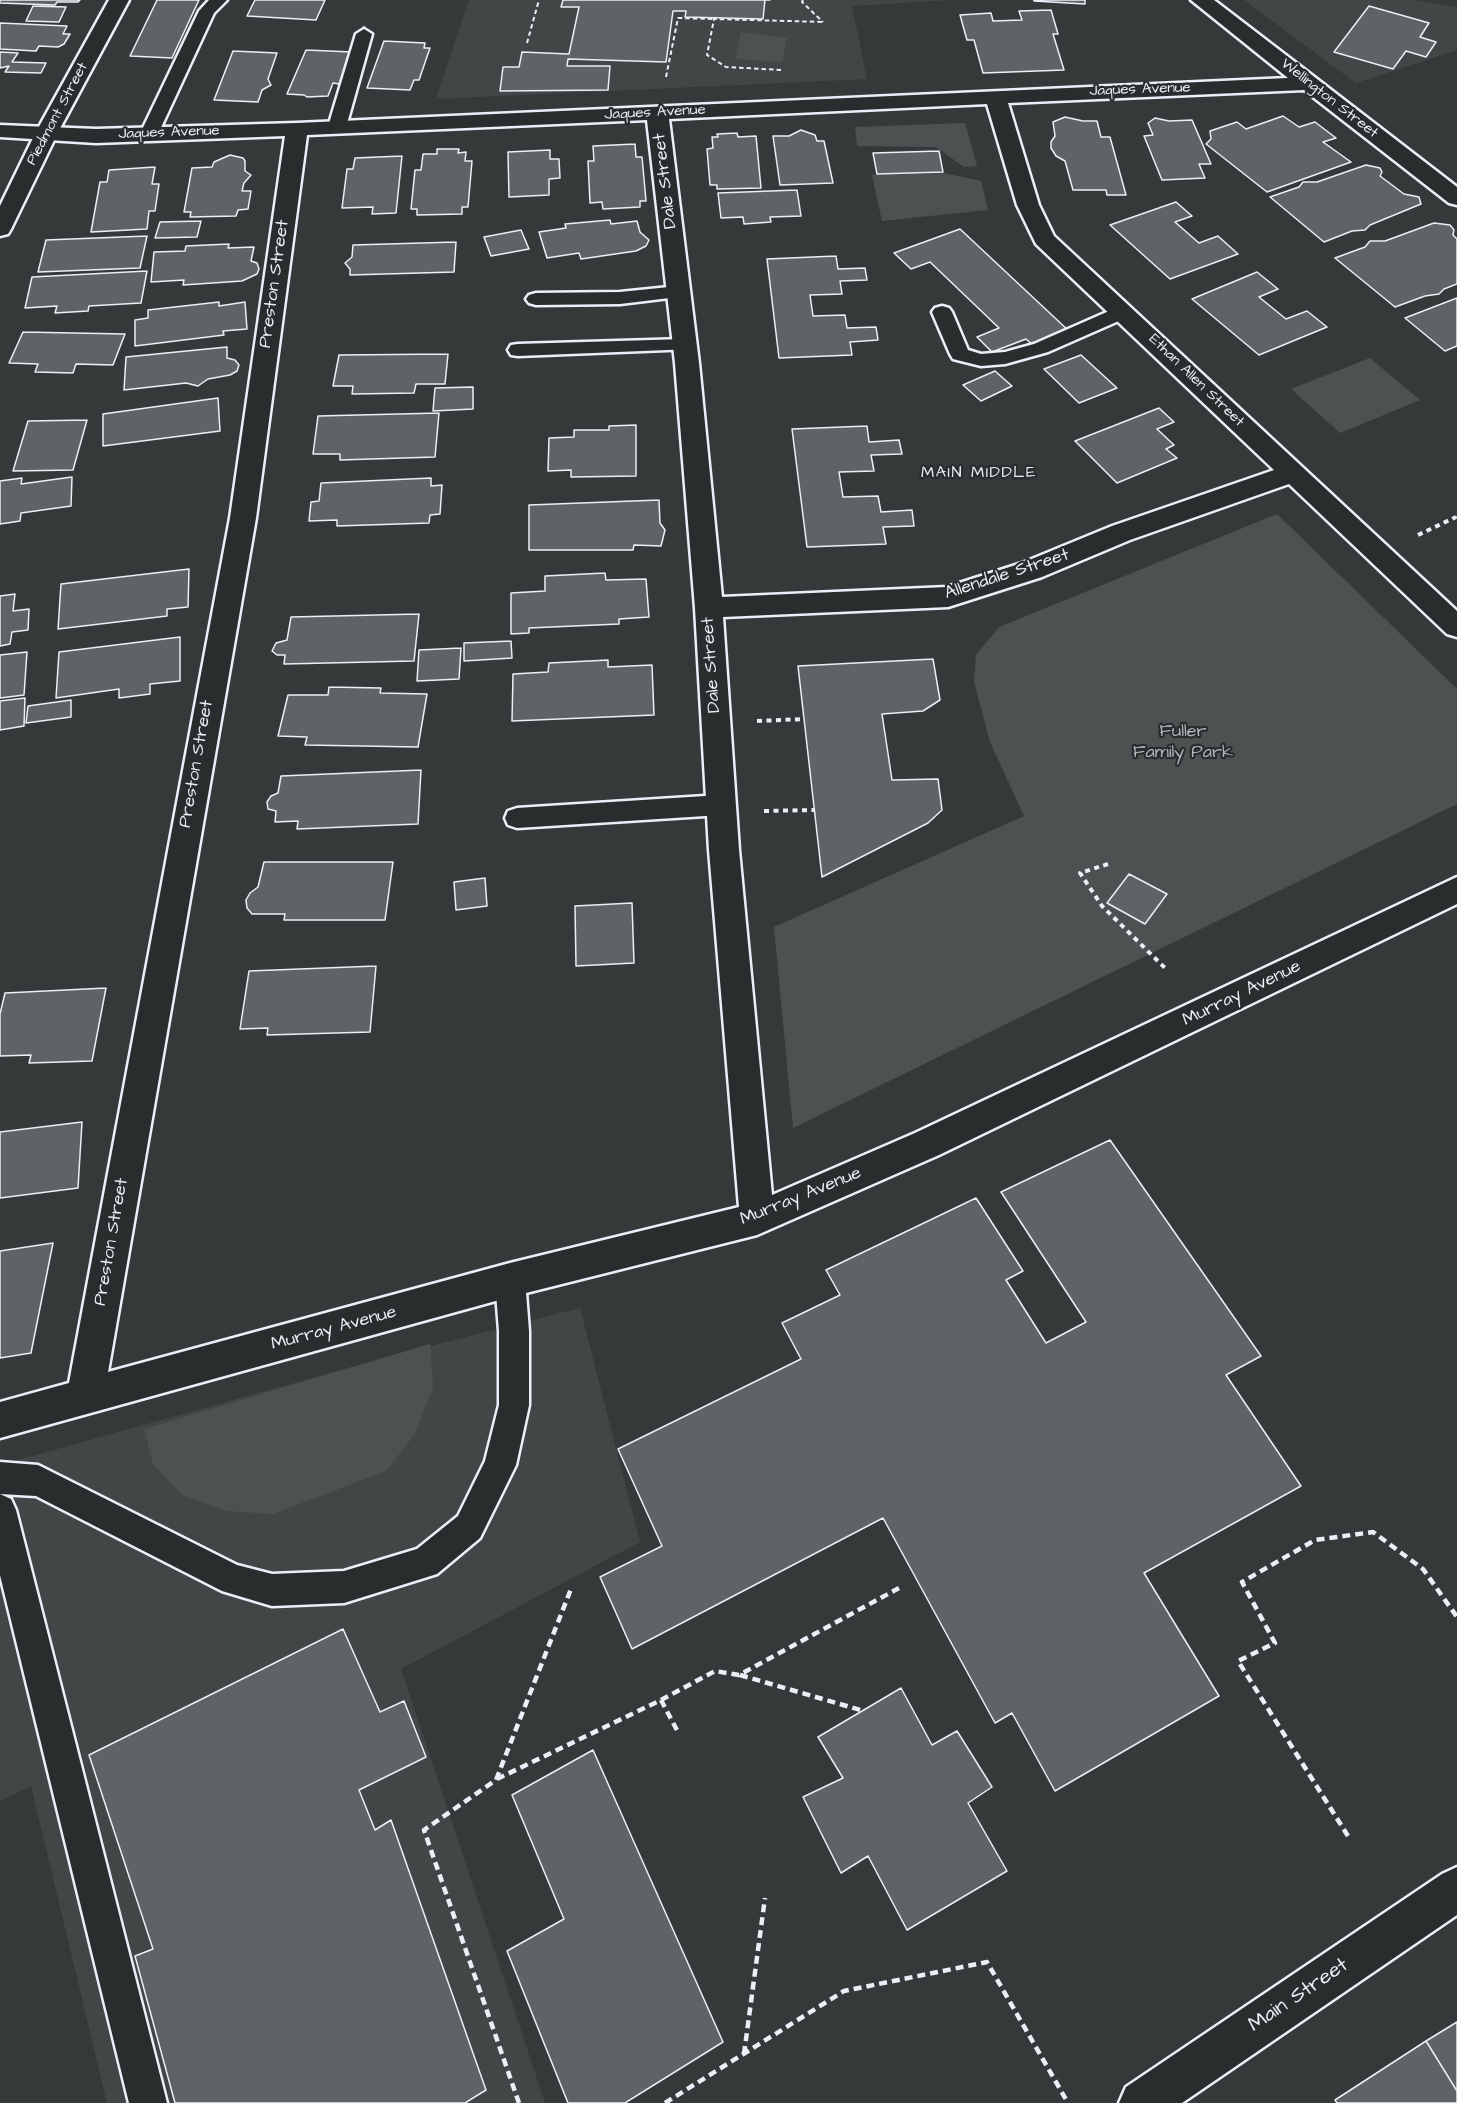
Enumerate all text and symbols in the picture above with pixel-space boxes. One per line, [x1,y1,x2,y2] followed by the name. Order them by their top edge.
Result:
[1277,55,1381,143] street label: Wellington Street
[23,60,93,168] street label: Piedmont Street
[1089,79,1191,101] street label: Jaques Avenue
[604,101,706,125] street label: Jaques Avenue
[118,122,220,144] street label: Jaques Avenue
[649,132,683,230] street label: Dale Street
[255,218,295,350] street label: Preston Street
[1145,331,1247,431] street label: Ethan Allen Street
[921,464,1037,484] district label: MAIN MIDDLE
[942,545,1072,605] street label: Allendale Street
[698,616,726,714] street label: Dale Street
[175,698,219,830] street label: Preston Street
[1133,721,1233,764] park label: Fuller Family Park
[1179,956,1305,1032] street label: Murray Avenue
[737,1163,865,1231] street label: Murray Avenue
[90,1176,134,1308] street label: Preston Street
[269,1302,399,1356] street label: Murray Avenue
[1244,1953,1354,2039] street label: Main Street

